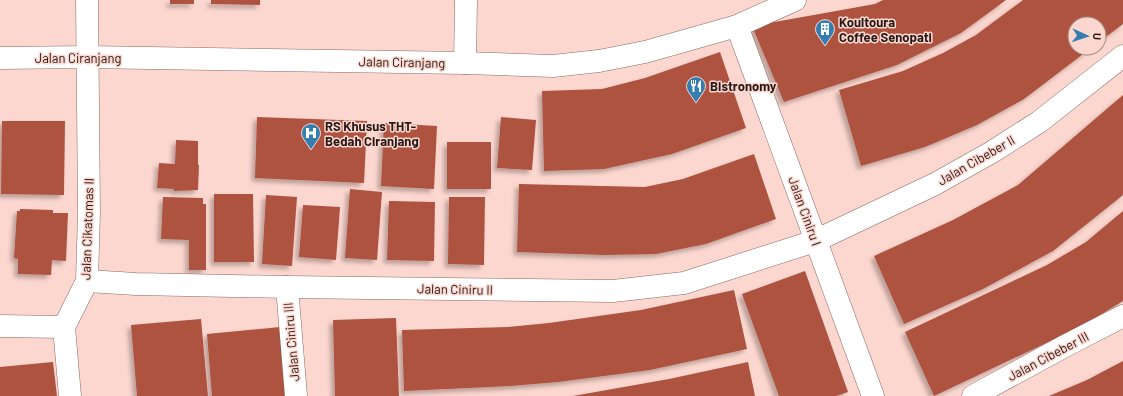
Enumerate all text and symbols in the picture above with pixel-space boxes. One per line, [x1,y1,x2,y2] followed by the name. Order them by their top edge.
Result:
[839,14,932,45] place label: Koultoura Coffee Senopati
[1067,16,1107,56] north arrow
[814,18,836,46] building icon: Koultoura Coffee Senopati
[1091,33,1104,40] text: U
[35,50,121,66] street label: Jalan Ciranjang
[358,53,446,71] street label: Jalan Ciranjang
[685,75,707,103] restaurant icon: Bistronomy
[710,78,777,94] place label: Bistronomy
[325,118,419,149] place label: RS Khusus THT- Bedah Ciranjang
[300,122,322,150] hospital icon: RS Khusus THT- Bedah Ciranjang
[935,131,1017,189] street label: Jalan Cibeber II
[785,174,825,248] street label: Jalan Ciniru I
[77,178,97,280] street label: Jalan Cikatomas II
[417,280,493,298] street label: Jalan Ciniru II
[280,302,302,382] street label: Jalan Ciniru III
[1005,328,1091,384] street label: Jalan Cibeber III

